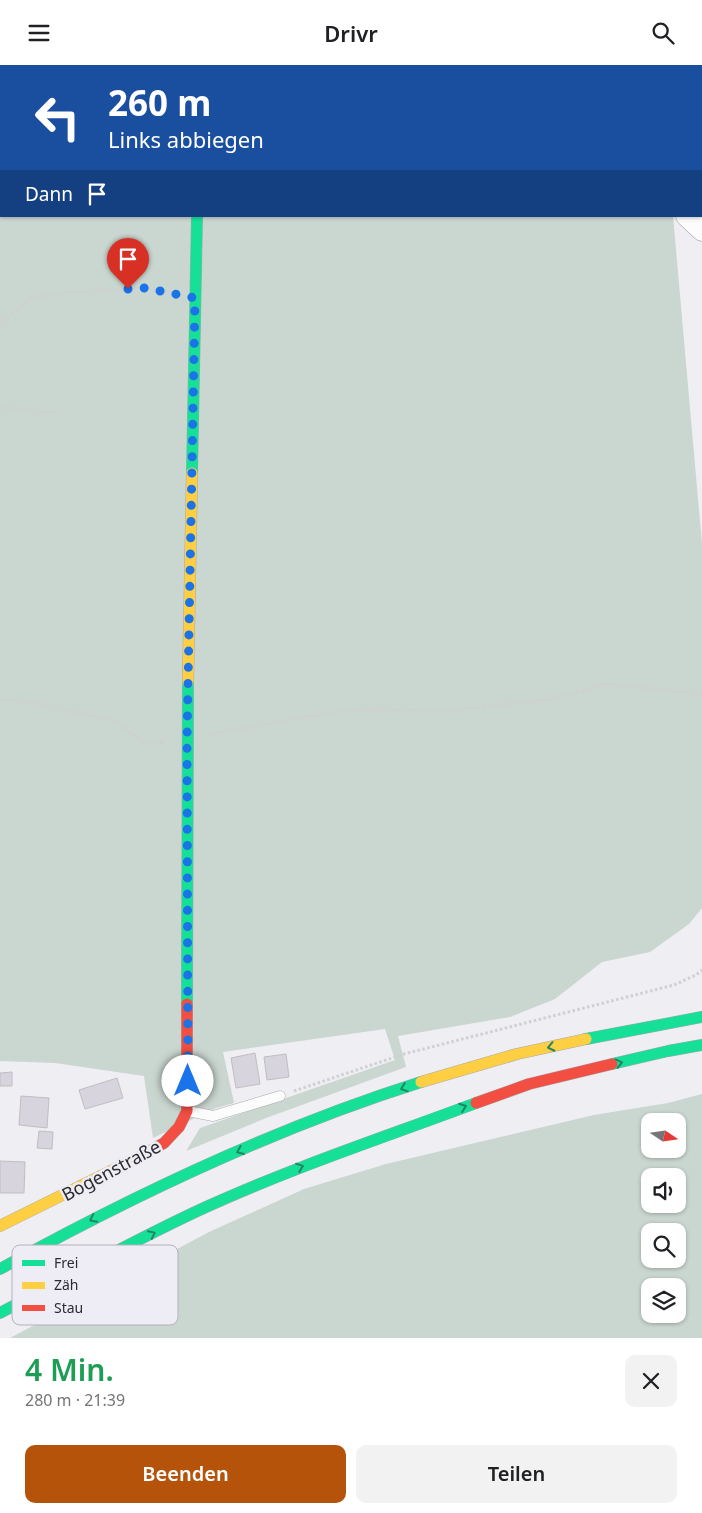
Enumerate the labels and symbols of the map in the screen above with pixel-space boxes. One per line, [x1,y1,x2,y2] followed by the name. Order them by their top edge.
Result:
[107,238,149,289] pin
[546,1041,555,1052] one-way arrow
[161,1054,213,1106] position arrow
[615,1058,624,1069] one-way arrow
[400,1083,409,1093] one-way arrow
[458,1103,467,1113] one-way arrow
[641,1113,686,1157] north arrow
[57,1134,165,1206] street label: Bogenstraße
[236,1144,245,1155] one-way arrow
[295,1163,304,1174] one-way arrow
[89,1213,98,1223] one-way arrow
[146,1230,155,1240] one-way arrow
[12,1245,178,1325] legend
[54,1253,78,1272] text: Frei
[54,1275,79,1294] text: Zäh
[54,1298,83,1317] text: Stau

